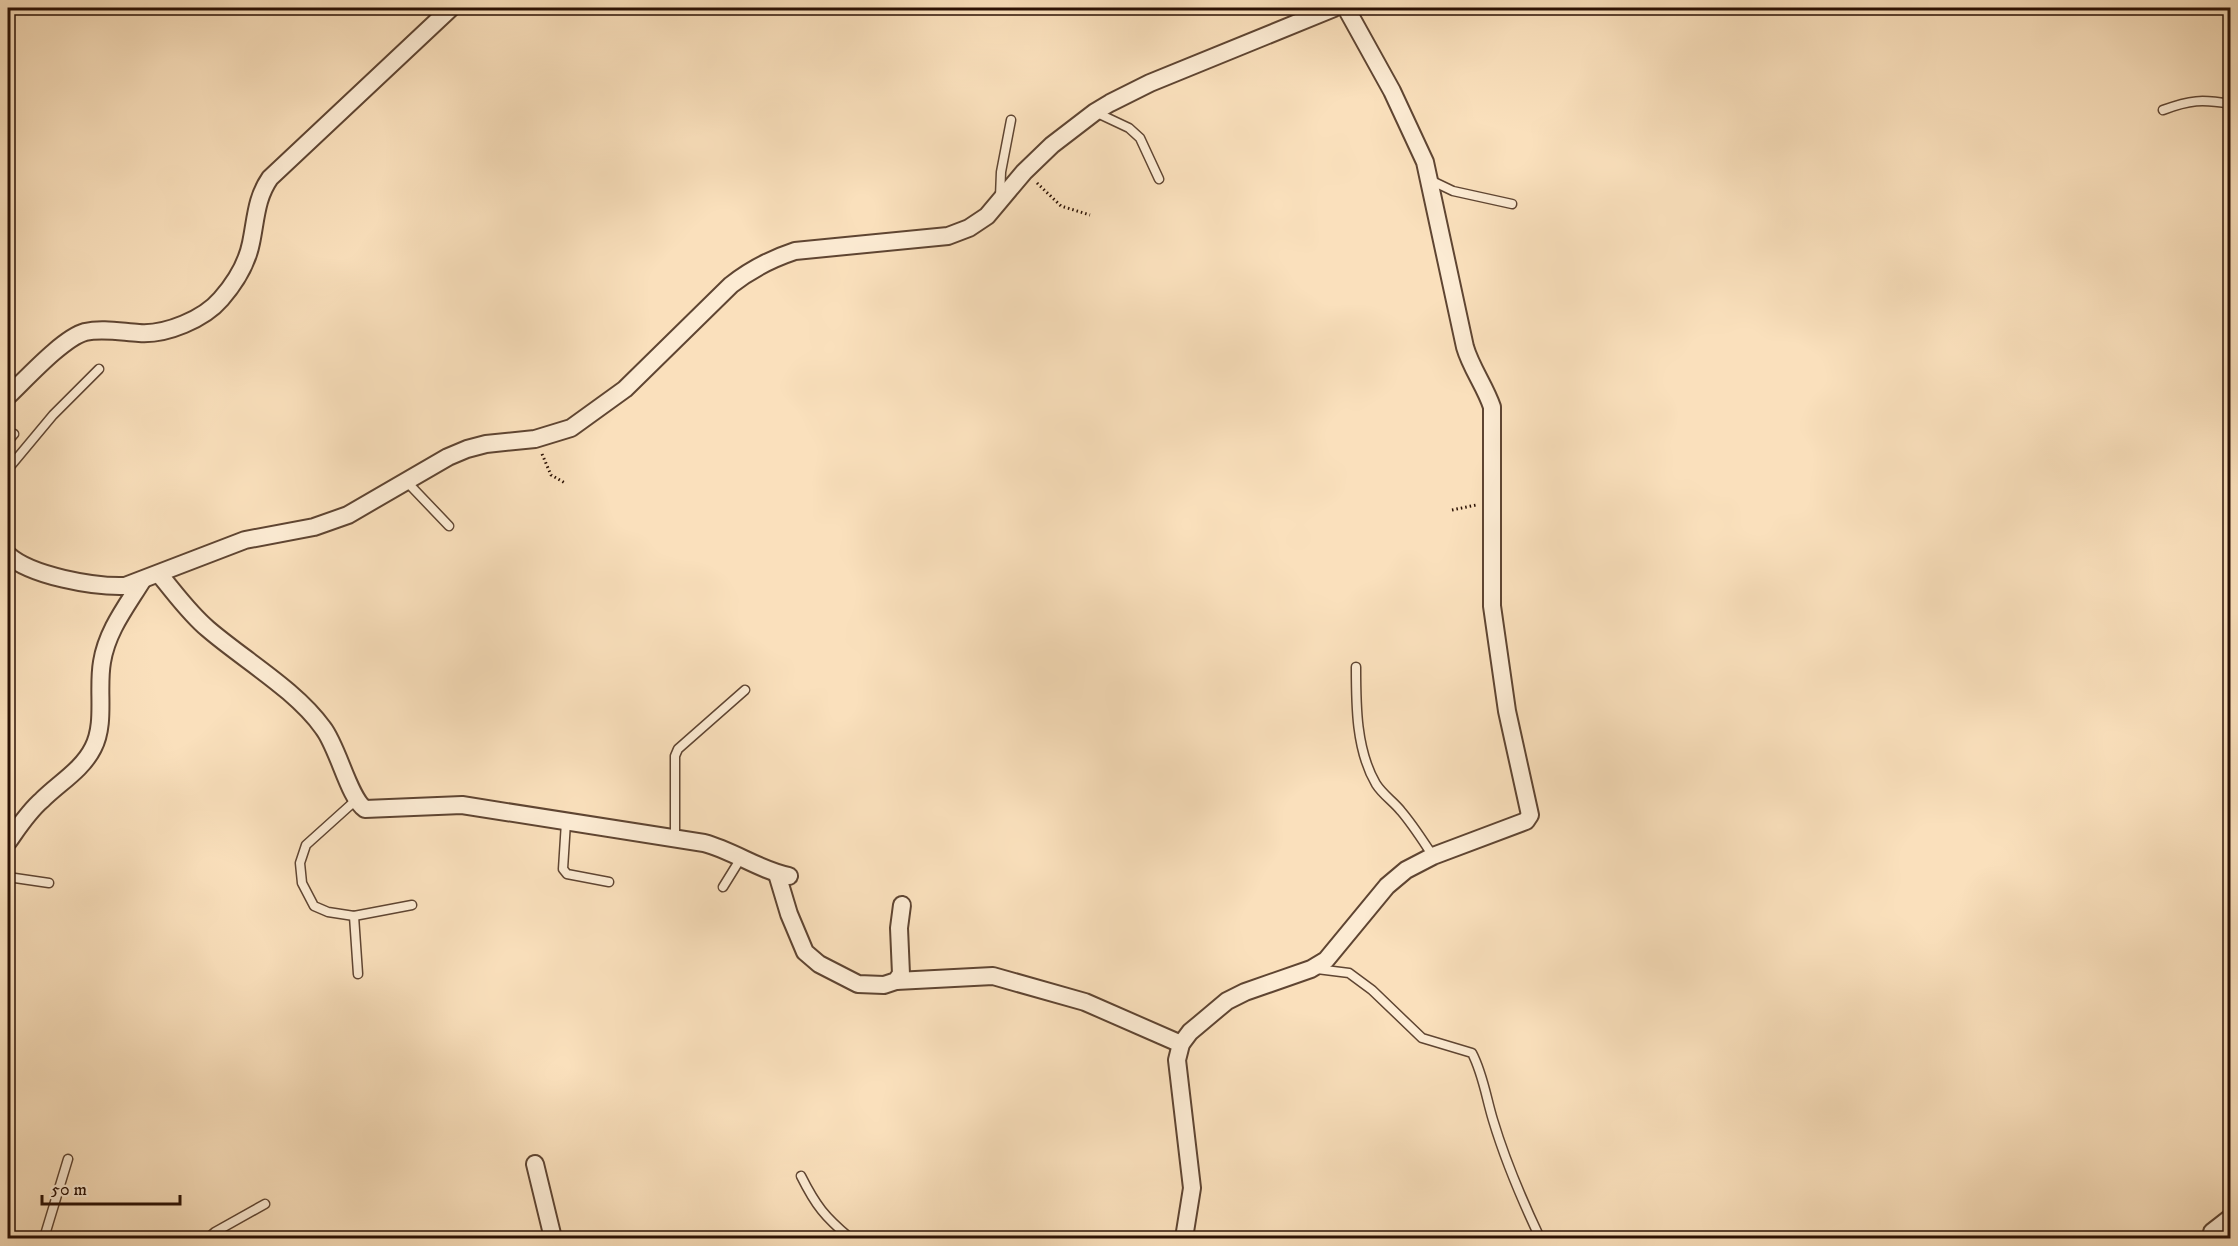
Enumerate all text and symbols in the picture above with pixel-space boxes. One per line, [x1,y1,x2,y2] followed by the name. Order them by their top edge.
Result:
[42,1168,180,1206] scale bar
[51,1179,87,1201] text: 50 m

